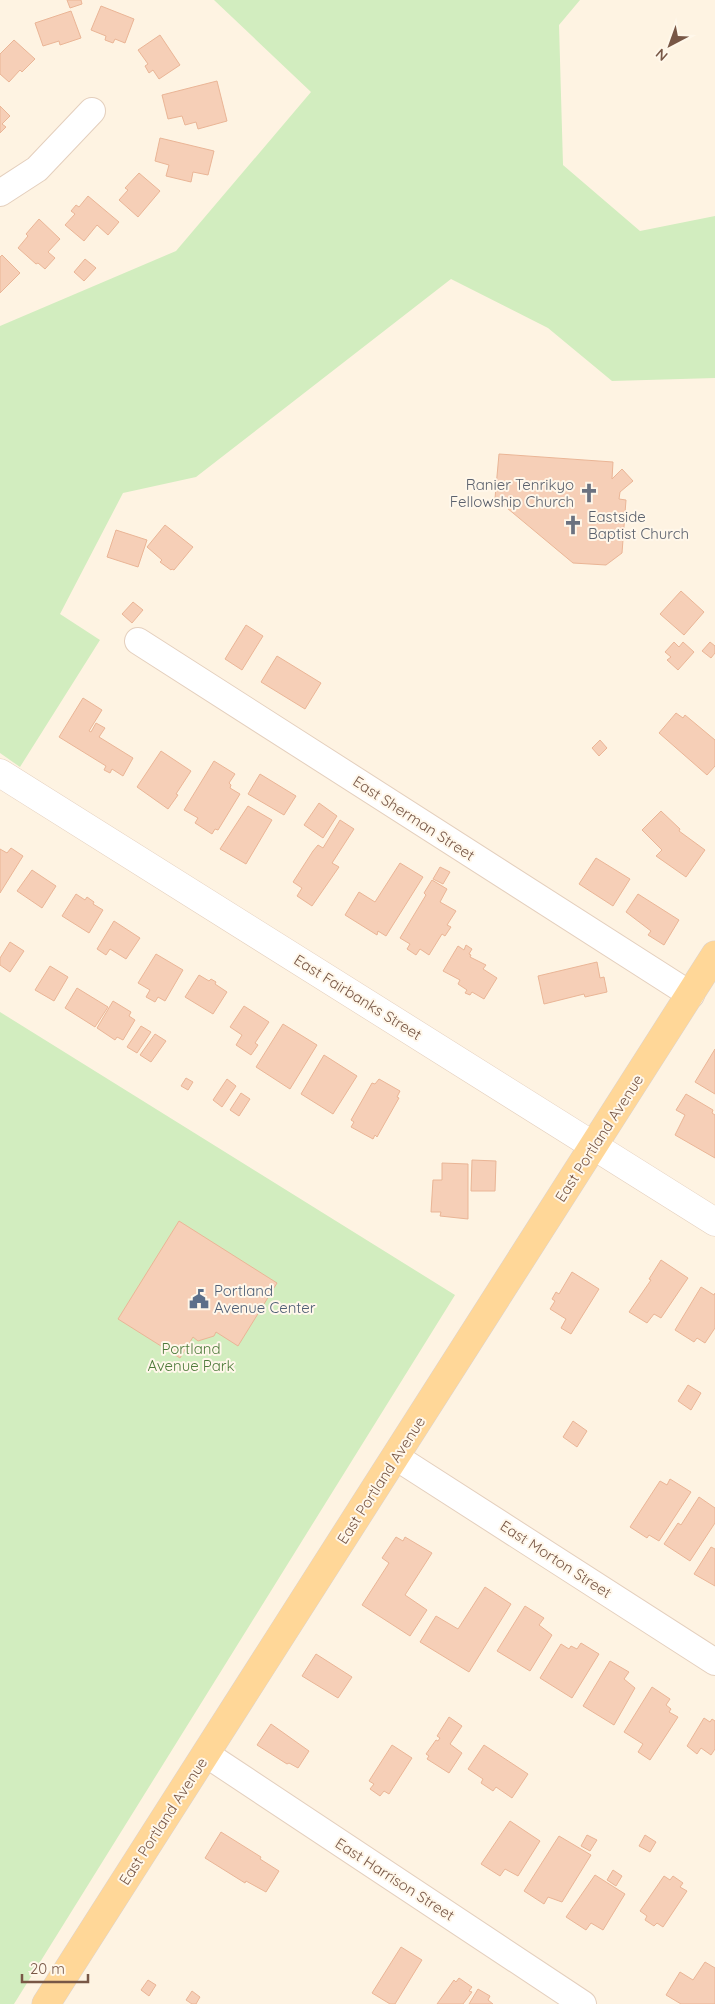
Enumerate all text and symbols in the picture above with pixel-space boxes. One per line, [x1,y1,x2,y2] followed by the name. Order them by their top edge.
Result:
[645,20,695,70] north arrow
[652,45,671,65] text: N
[450,475,574,511] place label: Ranier Tenrikyo Fellowship Church
[578,482,600,504] church icon: Ranier Tenrikyo Fellowship Church
[588,507,689,543] place label: Eastside Baptist Church
[562,514,584,536] church icon: Eastside Baptist Church
[349,771,479,865] street label: East Sherman Street
[291,950,425,1044] street label: East Fairbanks Street
[551,1071,647,1205] street label: East Portland Avenue
[214,1281,316,1317] place label: Portland Avenue Center
[188,1288,210,1310] public building icon: Portland Avenue Center
[147,1339,235,1375] park label: Portland Avenue Park
[333,1413,429,1547] street label: East Portland Avenue
[497,1516,615,1602] street label: East Morton Street
[115,1754,211,1888] street label: East Portland Avenue
[332,1833,458,1925] street label: East Harrison Street
[22,1952,89,1984] scale bar
[30,1959,65,1978] text: 20 m

